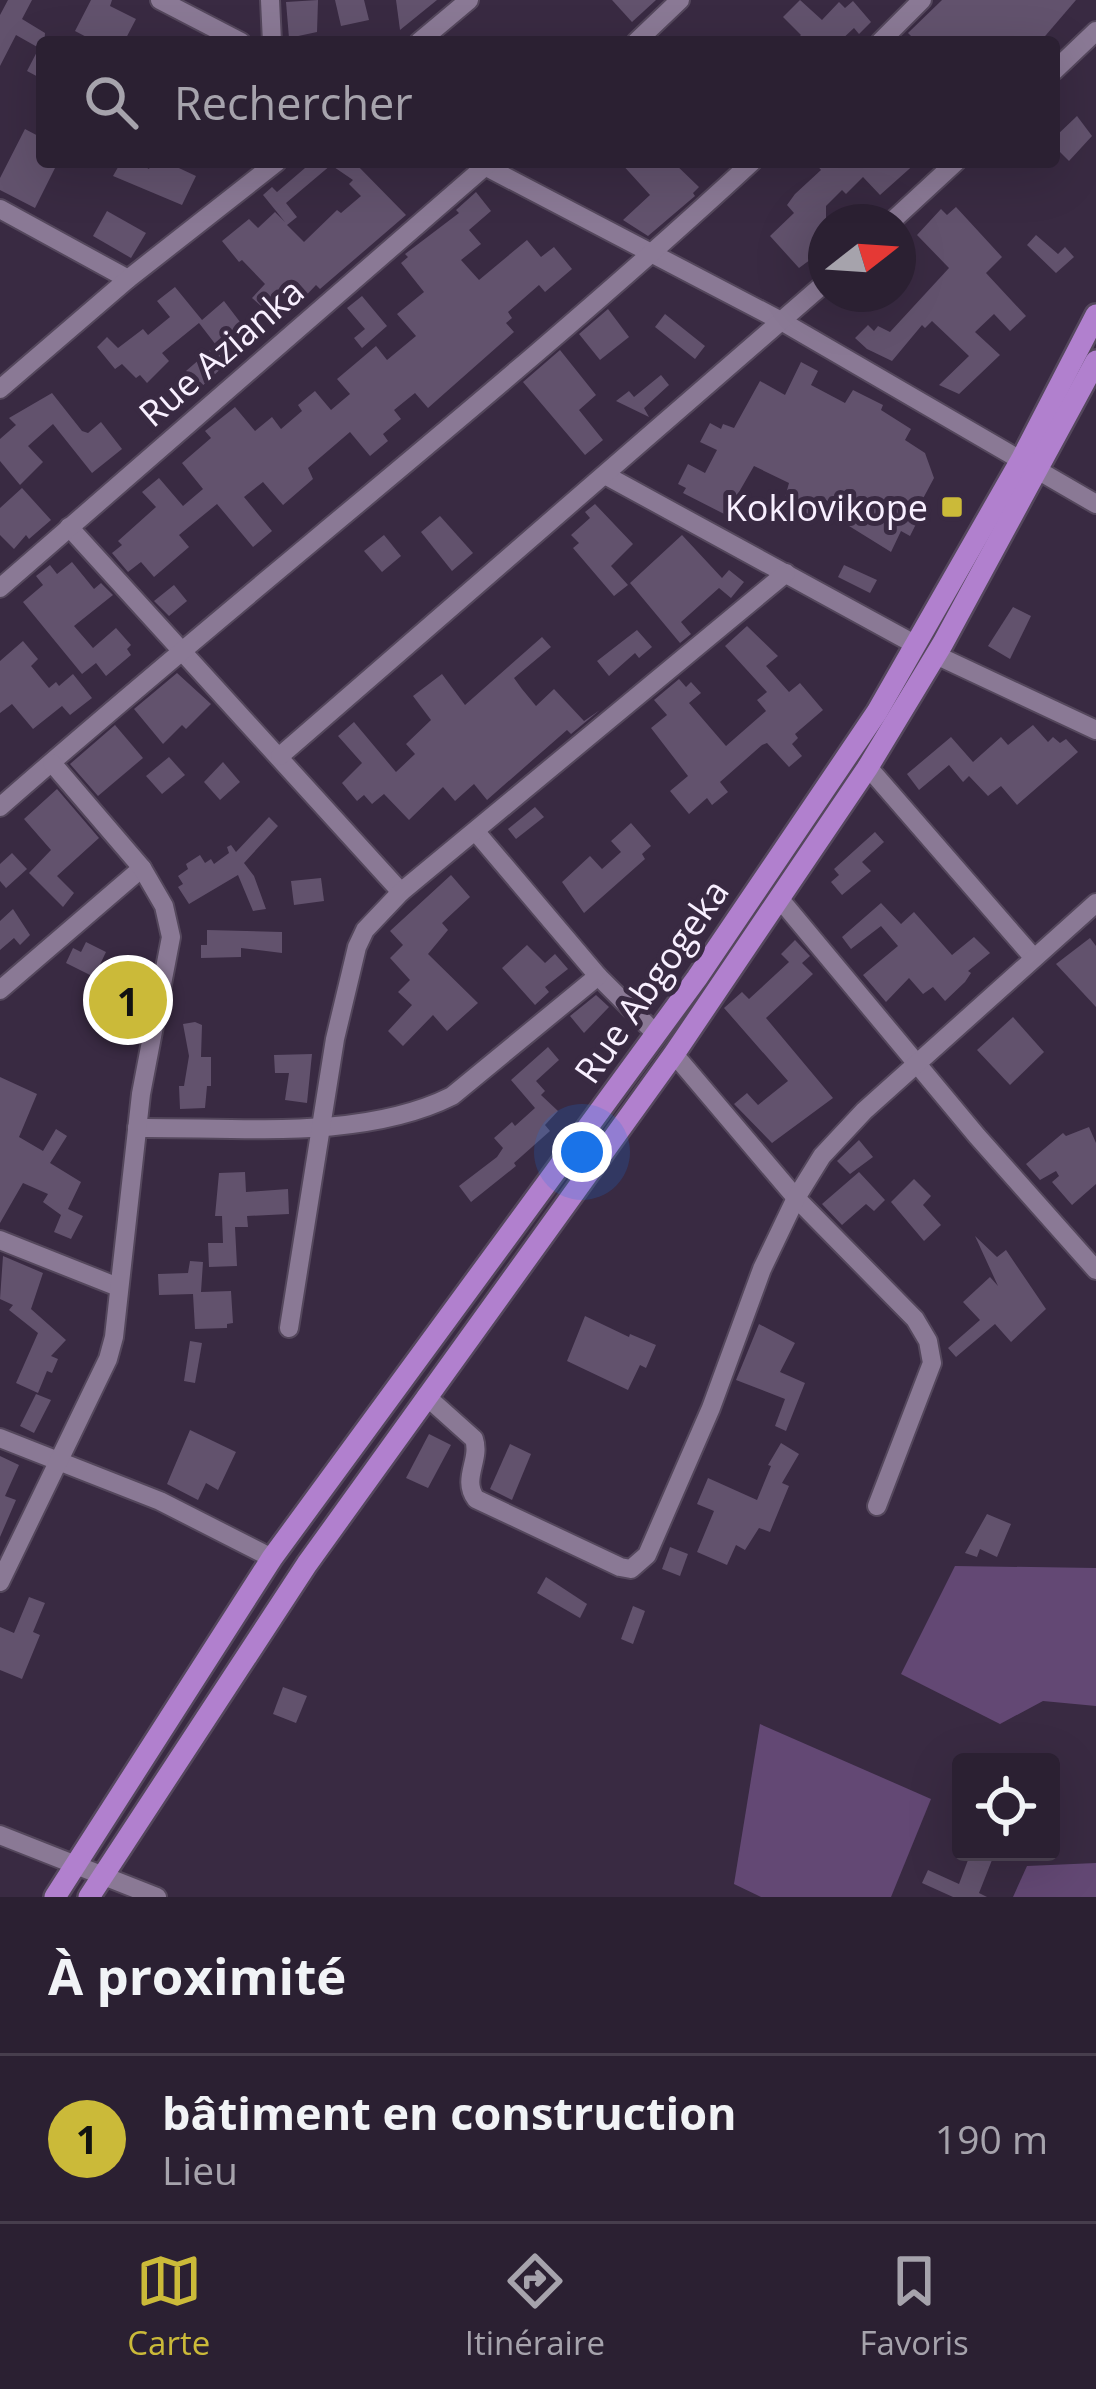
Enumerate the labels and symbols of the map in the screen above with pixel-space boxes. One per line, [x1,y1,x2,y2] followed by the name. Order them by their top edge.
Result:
[808,204,916,312] north arrow
[128,267,314,437] street label: Rue Azianka
[725,483,928,532] place label: Koklovikope
[939,494,965,520] marker: Koklovikope
[563,869,739,1093] street label: Rue Abgogeka
[89,955,167,1045] pin: 1
[552,1122,612,1182] your location

